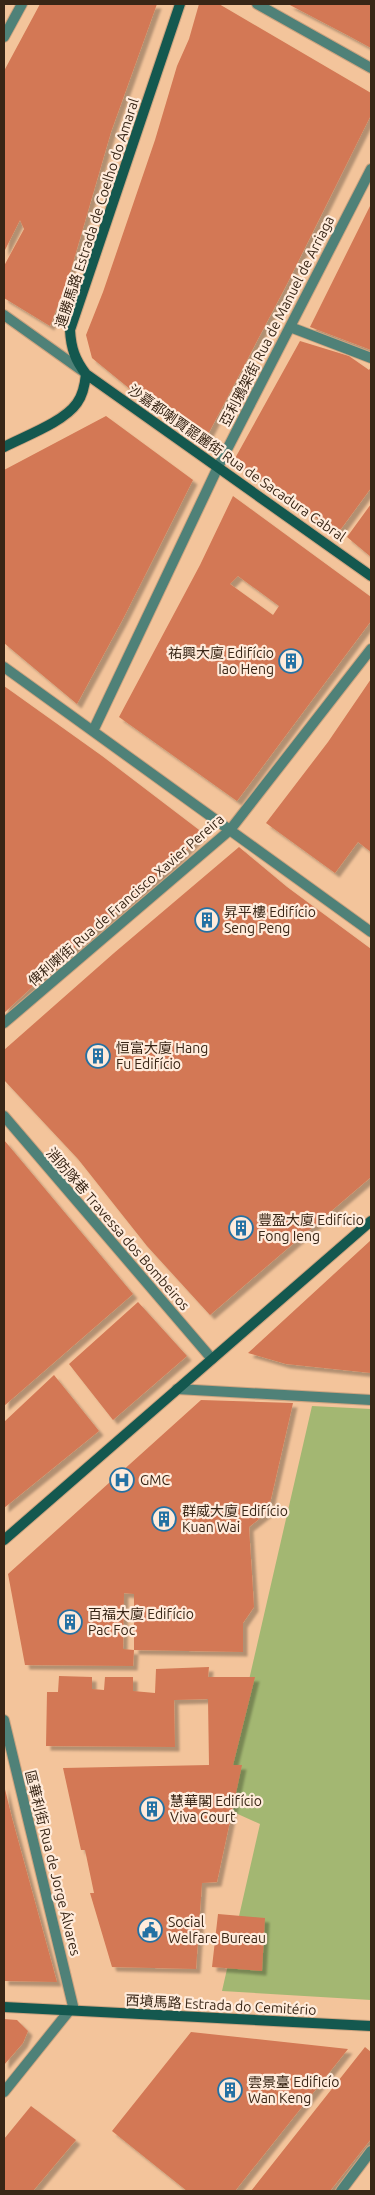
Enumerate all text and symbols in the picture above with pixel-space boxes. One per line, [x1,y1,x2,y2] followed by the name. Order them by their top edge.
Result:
[52,96,142,330] street label: 連勝馬路 Estrada de Coelho do Amaral
[217,213,337,429] street label: 亞利鴉架街 Rua de Manuel de Arriaga
[125,381,349,545] street label: 沙嘉都喇賈罷麗街 Rua de Sacadura Cabral
[168,645,274,677] place label: 祐興大廈 Edifício Iao Heng
[278,648,304,674] building icon: 祐興大廈 Edifício Iao Heng
[25,811,227,989] street label: 俾利喇街 Rua de Francisco Xavier Pereira
[224,904,316,936] place label: 昇平樓 Edifício Seng Peng
[194,907,220,933] building icon: 昇平樓 Edifício Seng Peng
[116,1040,208,1072] place label: 恒富大廈 Hang Fu Edifício
[85,1043,111,1069] building icon: 恒富大廈 Hang Fu Edifício
[43,1145,193,1313] street label: 消防隊巷 Travessa dos Bombeiros
[258,1212,364,1244] place label: 豐盈大廈 Edifício Fong Ieng
[228,1215,254,1241] building icon: 豐盈大廈 Edifício Fong Ieng
[109,1467,135,1493] hospital icon: GMC
[140,1472,170,1488] place label: GMC
[182,1503,288,1535] place label: 群威大廈 Edifício Kuan Wai
[151,1506,177,1532] building icon: 群威大廈 Edifício Kuan Wai
[88,1606,194,1638] place label: 百福大廈 Edifício Pac Foc
[57,1609,83,1635] building icon: 百福大廈 Edifício Pac Foc
[22,1768,85,1957] street label: 區華利街 Rua de Jorge Álvares
[170,1793,262,1825] place label: 慧華閣 Edifício Viva Court
[139,1796,165,1822] building icon: 慧華閣 Edifício Viva Court
[168,1914,266,1946] place label: Social Welfare Bureau
[137,1917,163,1943] public building icon: Social Welfare Bureau
[125,1992,317,2018] street label: 西墳馬路 Estrada do Cemitério
[248,2074,339,2106] place label: 雲景臺 Edificío Wan Keng
[217,2077,243,2103] building icon: 雲景臺 Edificío Wan Keng

